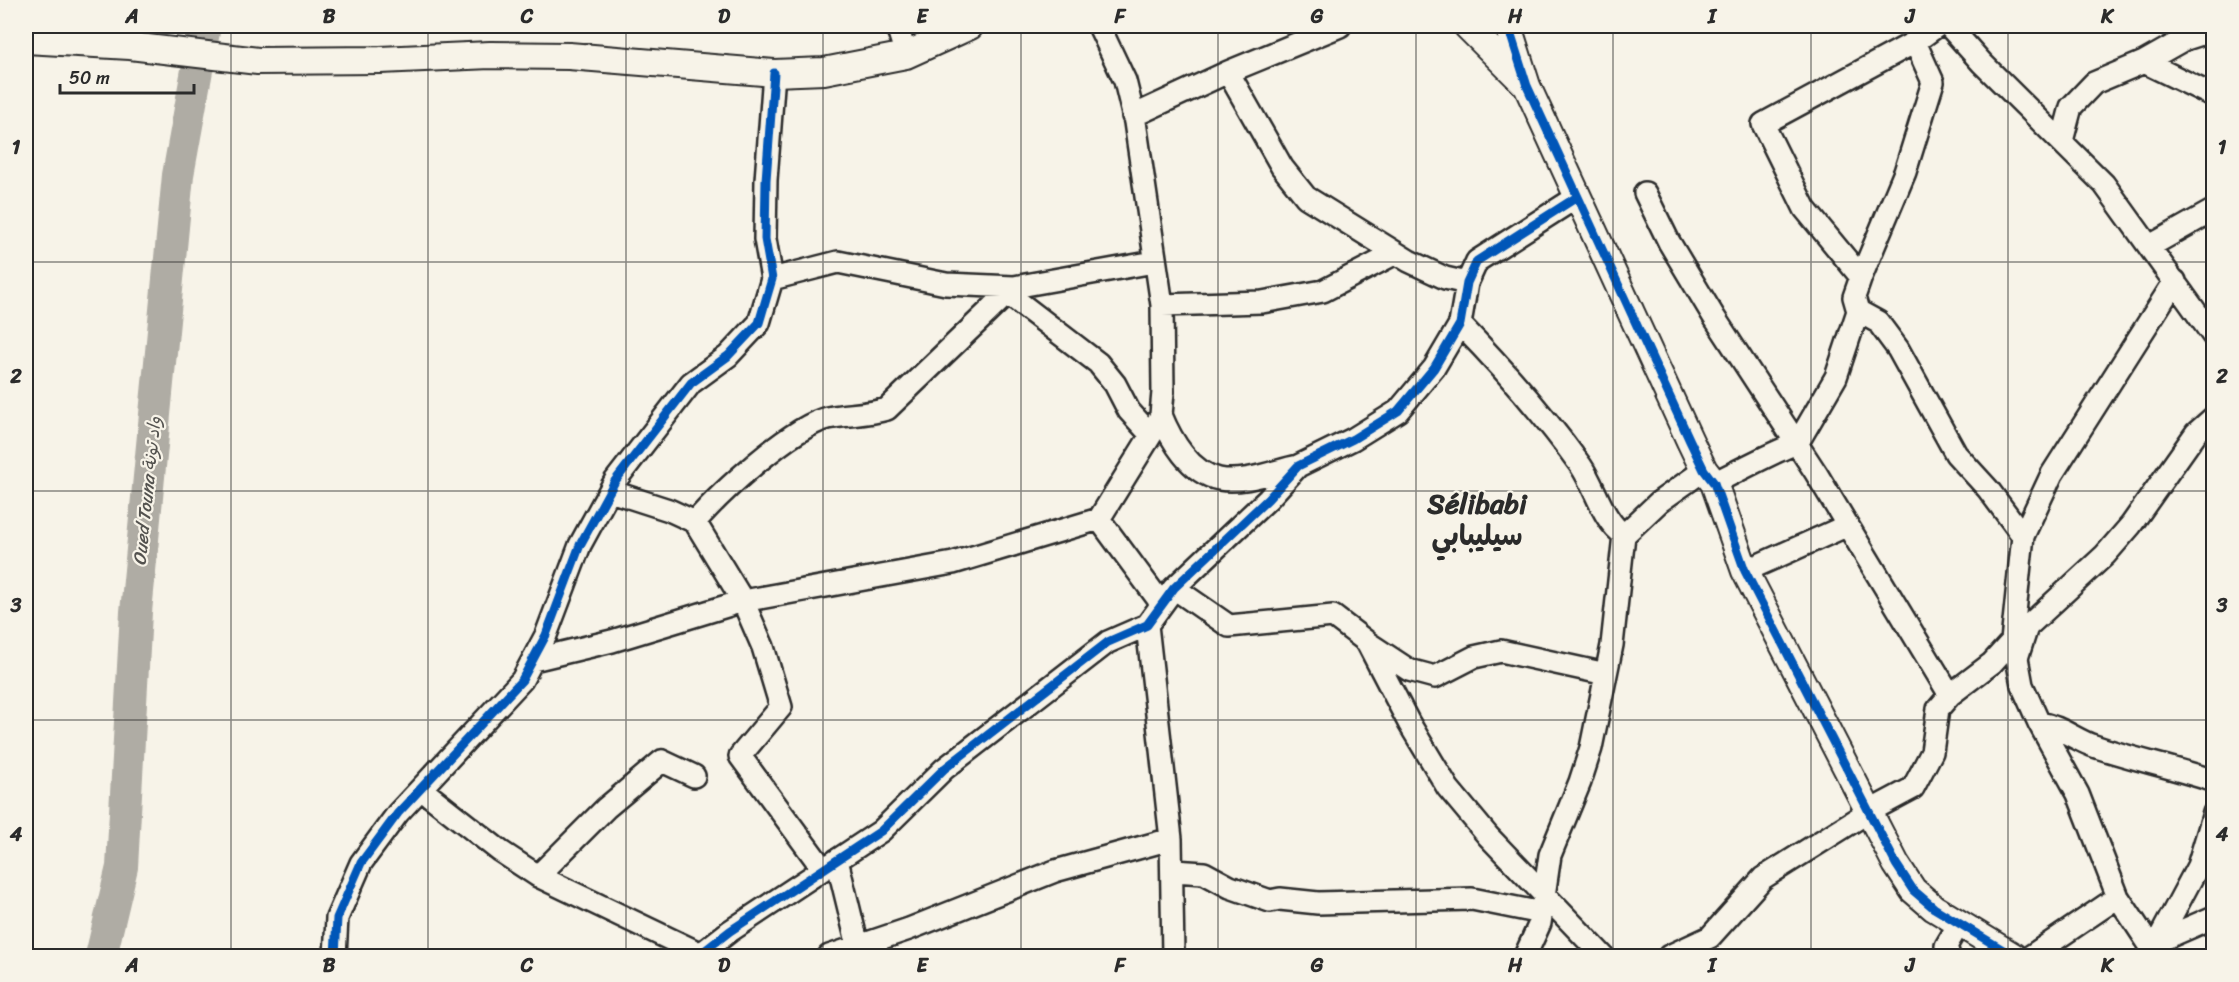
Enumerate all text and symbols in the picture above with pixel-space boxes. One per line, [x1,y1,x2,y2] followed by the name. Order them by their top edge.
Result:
[124,0,139,34] text: A
[323,0,336,34] text: B
[520,0,534,34] text: C
[718,0,731,34] text: D
[916,0,929,34] text: E
[1114,0,1127,34] text: F
[1310,0,1324,34] text: G
[1507,0,1523,34] text: H
[1707,0,1718,34] text: I
[1904,0,1916,34] text: J
[2100,0,2115,34] text: K
[60,57,194,95] scale bar
[69,62,110,94] text: 50 m
[12,130,21,165] text: 1
[2218,130,2227,165] text: 1
[9,359,22,394] text: 2
[2215,359,2228,394] text: 2
[123,414,171,567] water label: Oued Touna واد تونة
[1426,479,1528,561] district label: Sélibabi سيليبابي
[10,588,22,623] text: 3
[2216,588,2228,623] text: 3
[9,817,23,852] text: 4
[2215,817,2229,852] text: 4
[124,948,139,982] text: A
[323,948,336,982] text: B
[520,948,534,982] text: C
[718,948,731,982] text: D
[916,948,929,982] text: E
[1114,948,1127,982] text: F
[1310,948,1324,982] text: G
[1507,948,1523,982] text: H
[1707,948,1718,982] text: I
[1904,948,1916,982] text: J
[2100,948,2115,982] text: K

